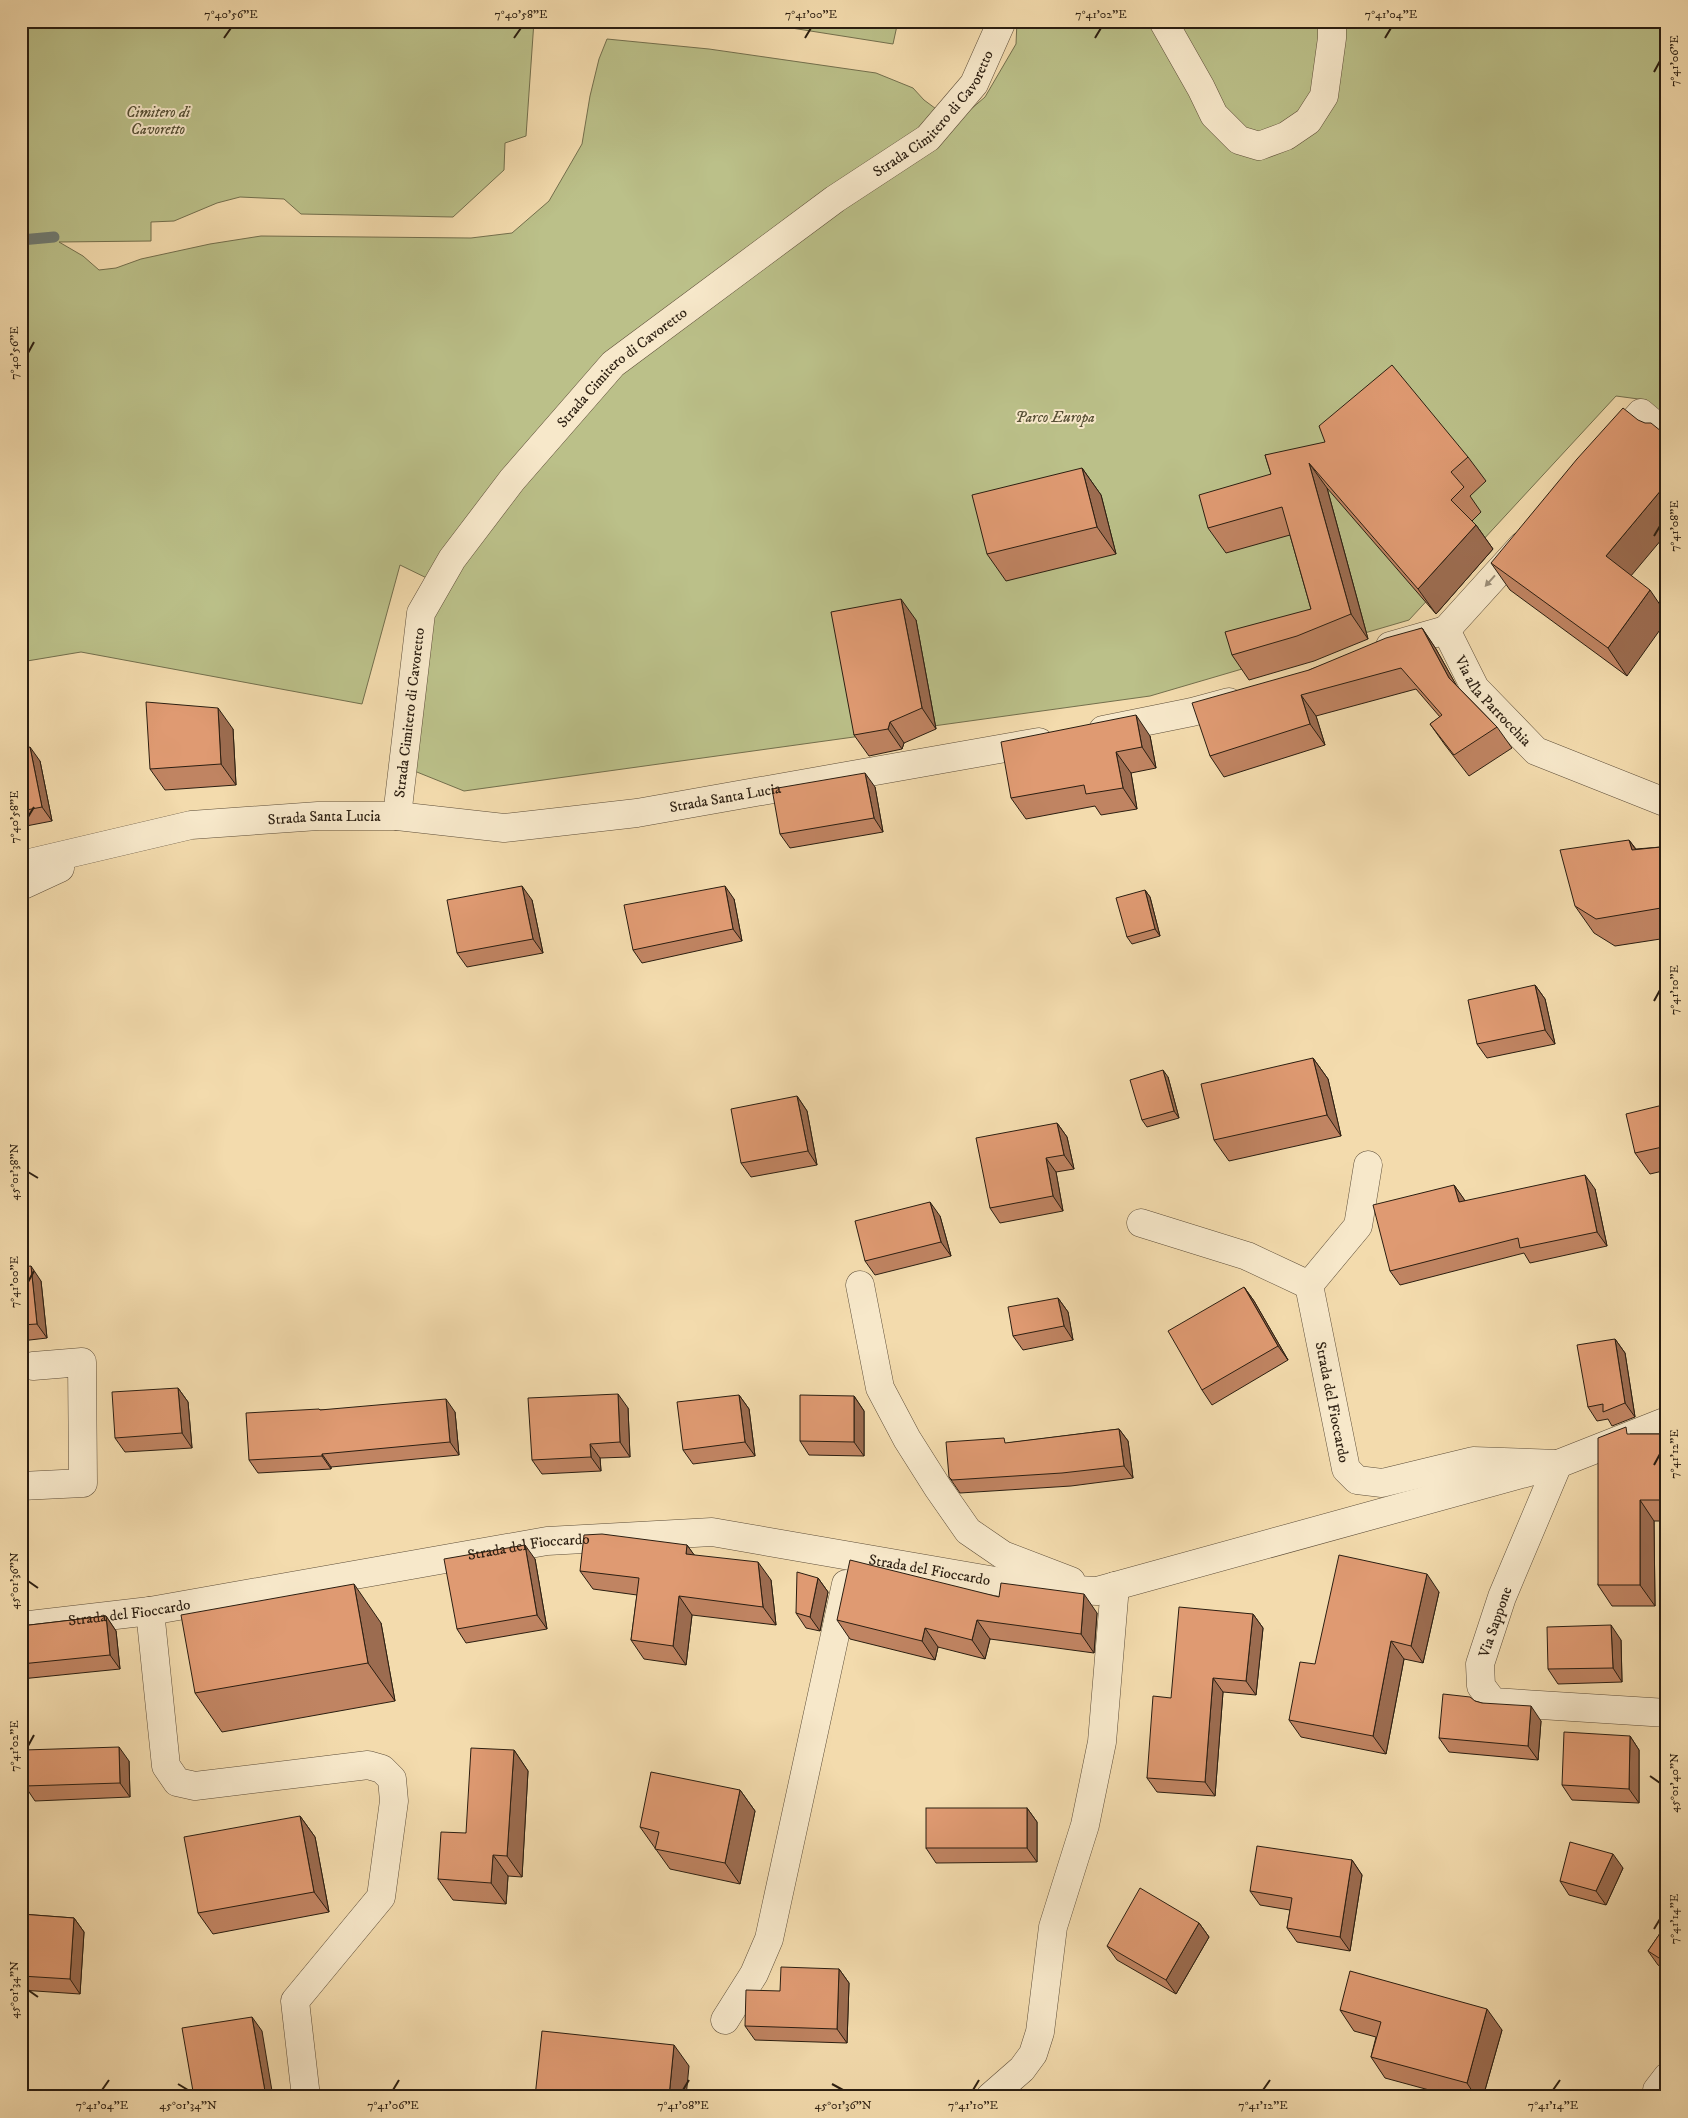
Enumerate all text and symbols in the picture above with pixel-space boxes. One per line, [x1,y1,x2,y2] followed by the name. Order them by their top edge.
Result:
[204,7,258,22] text: 7°40'56"E
[495,7,548,22] text: 7°40'58"E
[785,7,837,22] text: 7°41'00"E
[1075,7,1127,22] text: 7°41'02"E
[1365,7,1418,22] text: 7°41'04"E
[1667,35,1682,87] text: 7°41'06"E
[869,47,998,182] street label: Strada Cimitero di Cavoretto
[126,103,191,139] park label: Cimitero di Cavoretto
[553,303,691,432] street label: Strada Cimitero di Cavoretto
[7,326,22,380] text: 7°40'56"E
[1015,408,1095,427] park label: Parco Europa
[1667,500,1682,552] text: 7°41'08"E
[1484,574,1496,586] one-way arrow
[390,627,429,799] street label: Strada Cimitero di Cavoretto
[1450,652,1536,751] street label: Via alla Parrocchia
[668,779,783,817] street label: Strada Santa Lucia
[7,790,22,844] text: 7°40'58"E
[267,807,381,830] street label: Strada Santa Lucia
[1667,965,1682,1015] text: 7°41'10"E
[7,1143,22,1200] text: 45°01'38"N
[7,1256,22,1308] text: 7°41'00"E
[1311,1340,1354,1465] street label: Strada del Fioccardo
[1667,1429,1682,1479] text: 7°41'12"E
[466,1530,590,1565] street label: Strada del Fioccardo
[867,1550,992,1590] street label: Strada del Fioccardo
[7,1552,22,1610] text: 45°01'36"N
[1474,1584,1516,1661] street label: Via Sappone
[67,1595,192,1630] street label: Strada del Fioccardo
[7,1720,22,1772] text: 7°41'02"E
[1667,1753,1682,1813] text: 45°01'40"N
[1667,1893,1682,1944] text: 7°41'14"E
[7,1961,22,2019] text: 45°01'34"N
[76,2098,129,2113] text: 7°41'04"E
[159,2098,217,2113] text: 45°01'34"N
[367,2098,419,2113] text: 7°41'06"E
[657,2098,709,2113] text: 7°41'08"E
[814,2098,872,2113] text: 45°01'36"N
[948,2098,998,2113] text: 7°41'10"E
[1238,2098,1288,2113] text: 7°41'12"E
[1528,2098,1579,2113] text: 7°41'14"E

